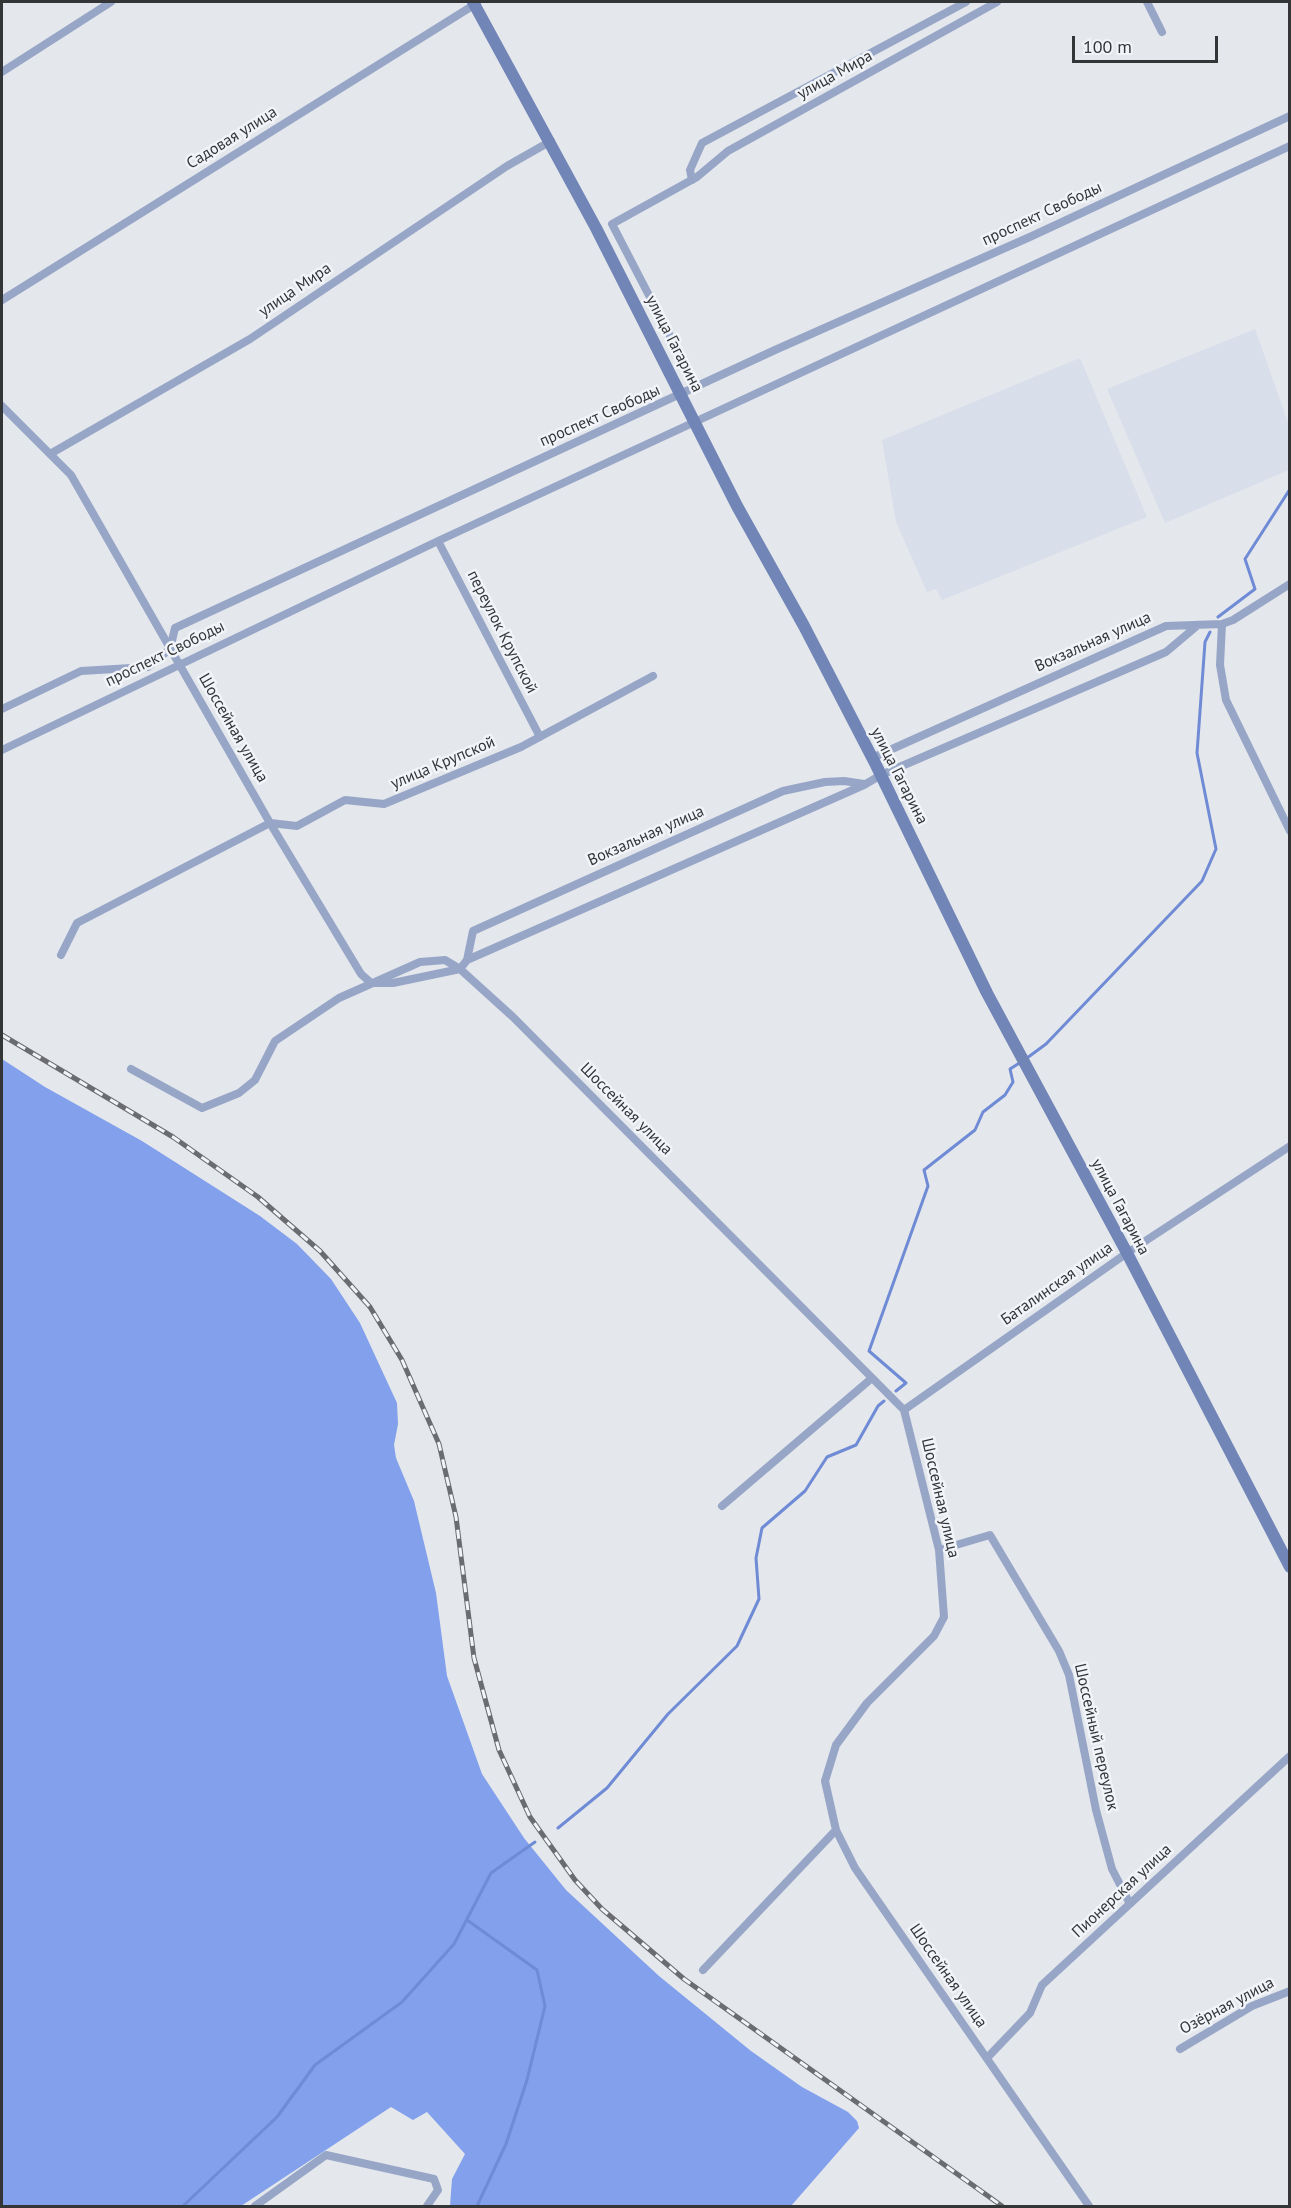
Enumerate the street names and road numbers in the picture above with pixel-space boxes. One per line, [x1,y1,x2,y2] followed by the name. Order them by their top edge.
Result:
[794,46,876,104] street label: улица Мира
[183,103,281,173] street label: Садовая улица
[979,178,1105,250] street label: проспект Свободы
[255,259,335,321] street label: улица Мира
[641,292,707,396] street label: улица Гагарина
[537,381,663,451] street label: проспект Свободы
[463,567,541,697] street label: переулок Крупской
[1032,608,1154,676] street label: Вокзальная улица
[102,617,228,691] street label: проспект Свободы
[194,670,272,786] street label: Шоссейная улица
[866,724,932,828] street label: улица Гагарина
[388,732,498,794] street label: улица Крупской
[585,802,707,870] street label: Вокзальная улица
[576,1059,676,1159] street label: Шоссейная улица
[1087,1156,1153,1258] street label: улица Гагарина
[997,1238,1117,1330] street label: Баталинская улица
[917,1436,963,1560] street label: Шоссейная улица
[1070,1662,1122,1812] street label: Шоссейный переулок
[1068,1840,1176,1942] street label: Пионерская улица
[905,1920,991,2032] street label: Шоссейная улица
[1177,1973,1277,2039] street label: Озёрная улица

